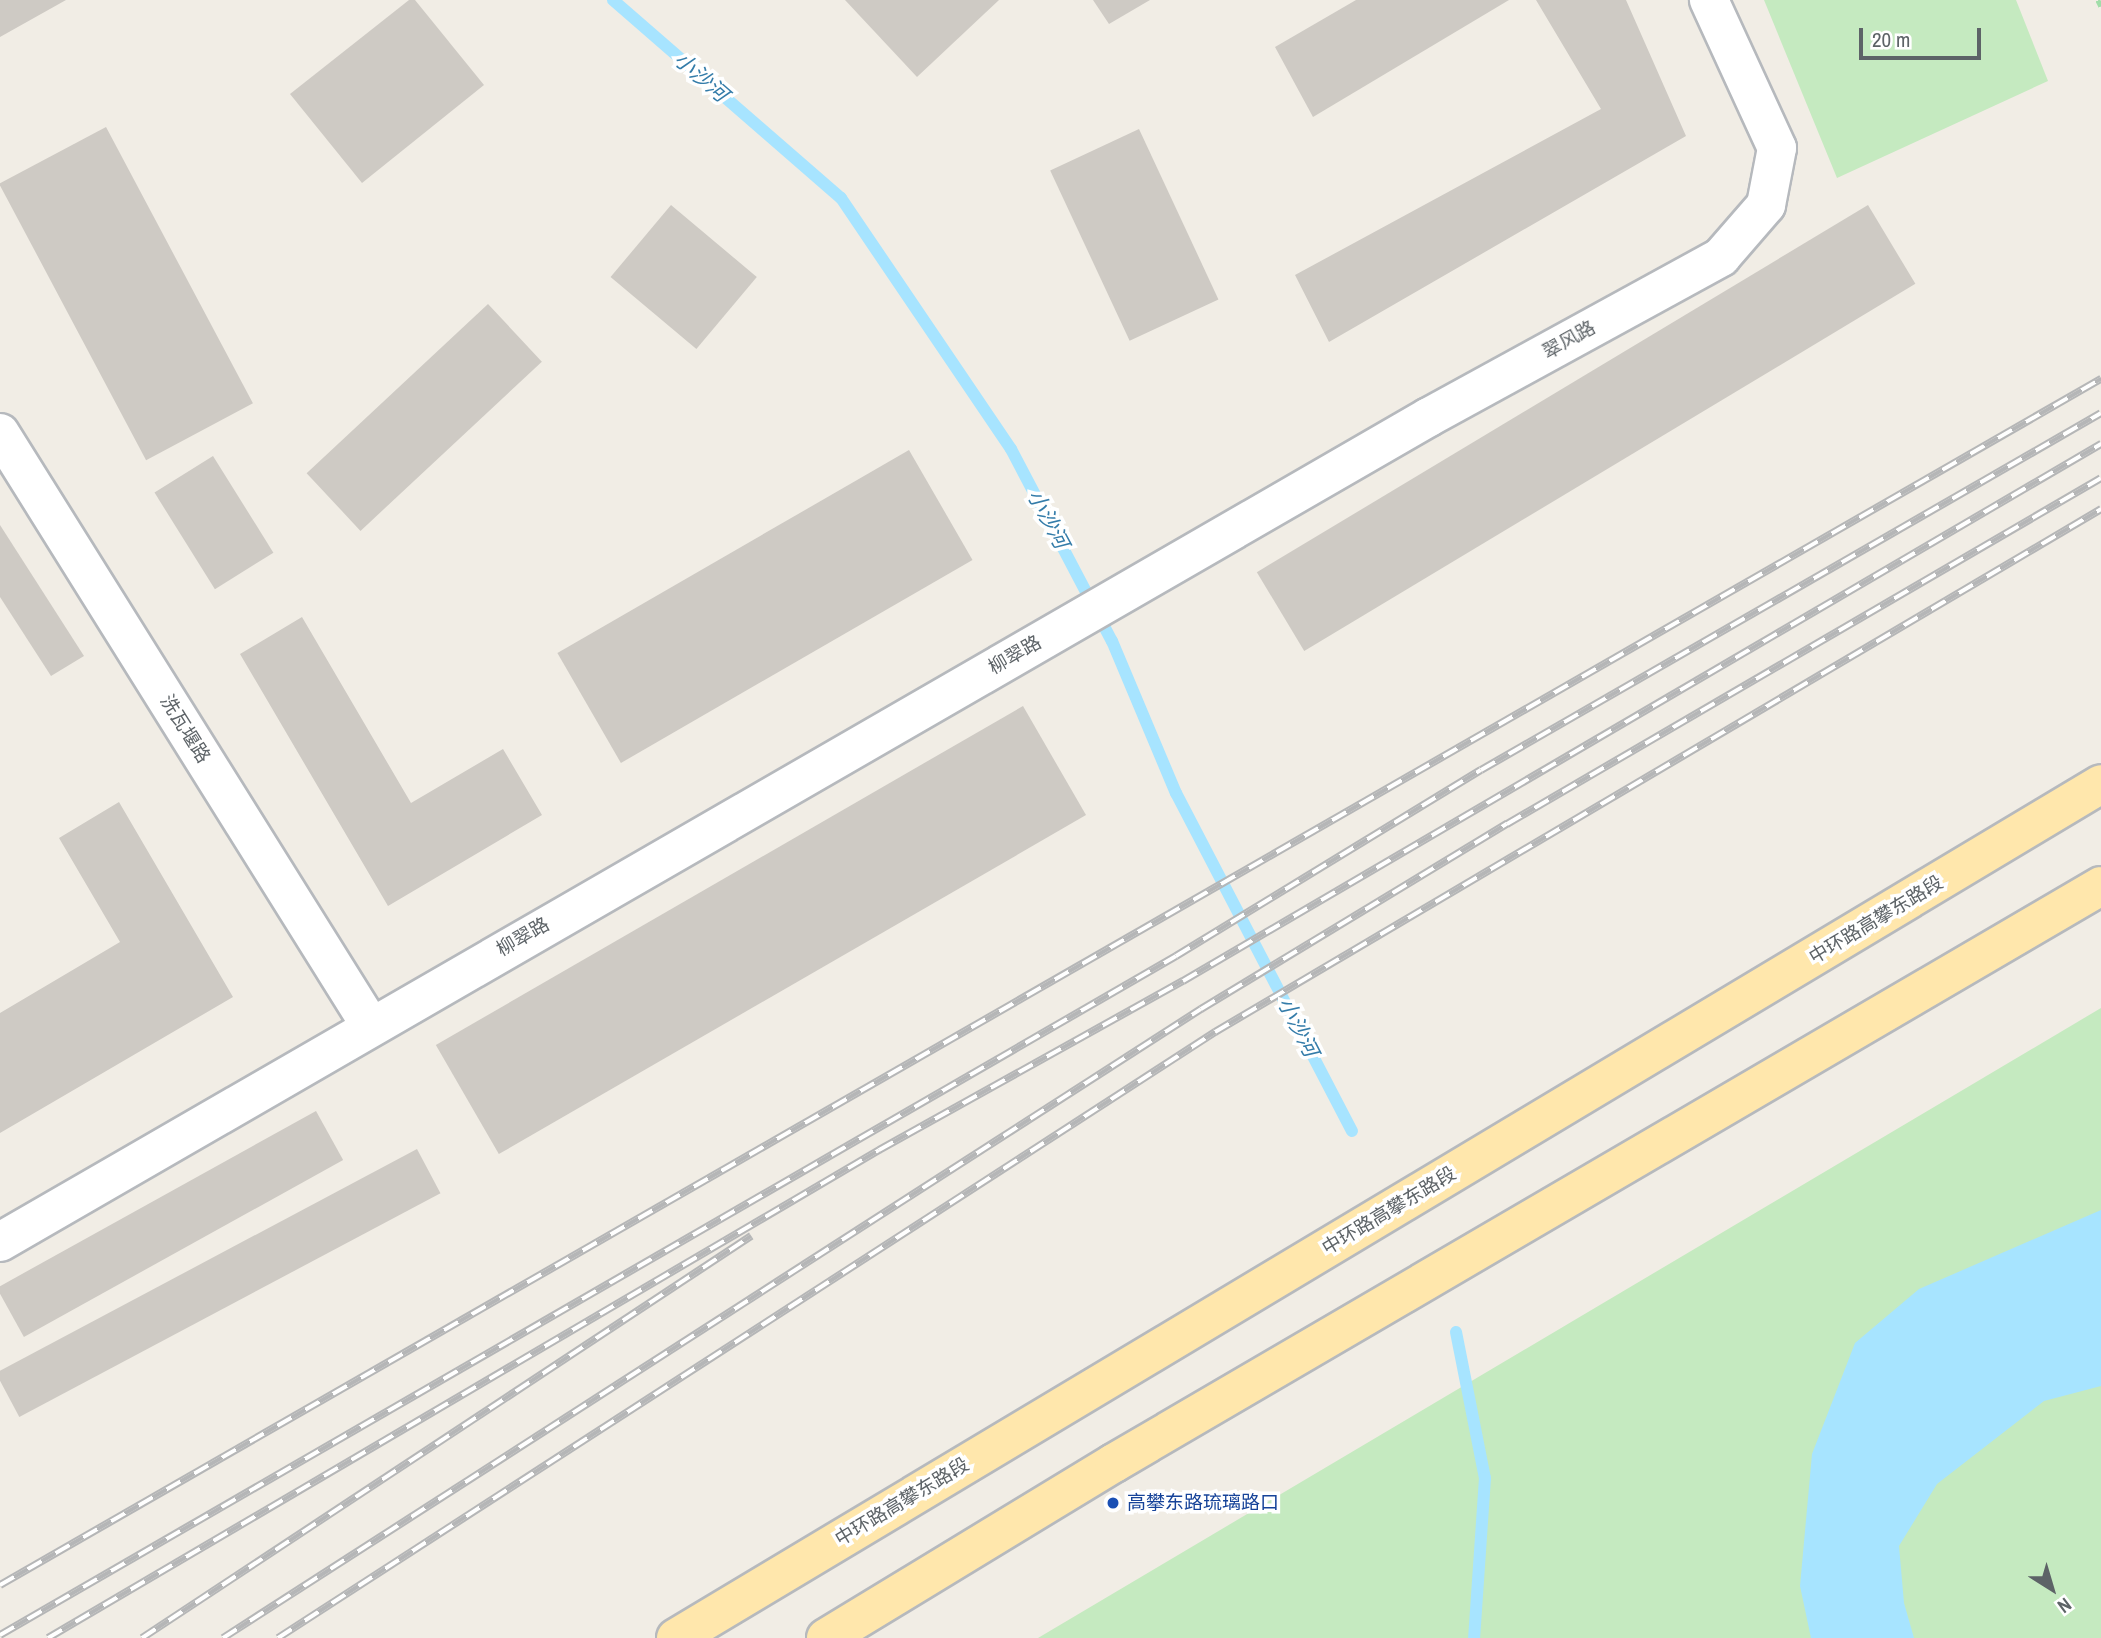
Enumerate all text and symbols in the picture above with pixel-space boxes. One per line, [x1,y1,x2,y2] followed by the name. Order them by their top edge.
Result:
[1863,14,1986,58] scale bar
[1872,25,1910,54] text: 20 m
[669,47,733,107] water label: 小沙河
[1539,316,1599,364] street label: 翠风路
[1022,485,1074,553] water label: 小沙河
[985,631,1045,679] street label: 柳翠路
[155,691,215,767] street label: 洗瓦堰路
[1805,871,1947,969] street label: 中环路高攀东路段
[493,913,553,961] street label: 柳翠路
[1272,993,1324,1061] water label: 小沙河
[1318,1162,1460,1260] street label: 中环路高攀东路段
[831,1453,973,1551] street label: 中环路高攀东路段
[1127,1492,1279,1514] place label: 高攀东路琉璃路口
[1105,1495,1121,1511] marker: 高攀东路琉璃路口
[2017,1554,2087,1624] north arrow
[2052,1592,2077,1620] text: N

